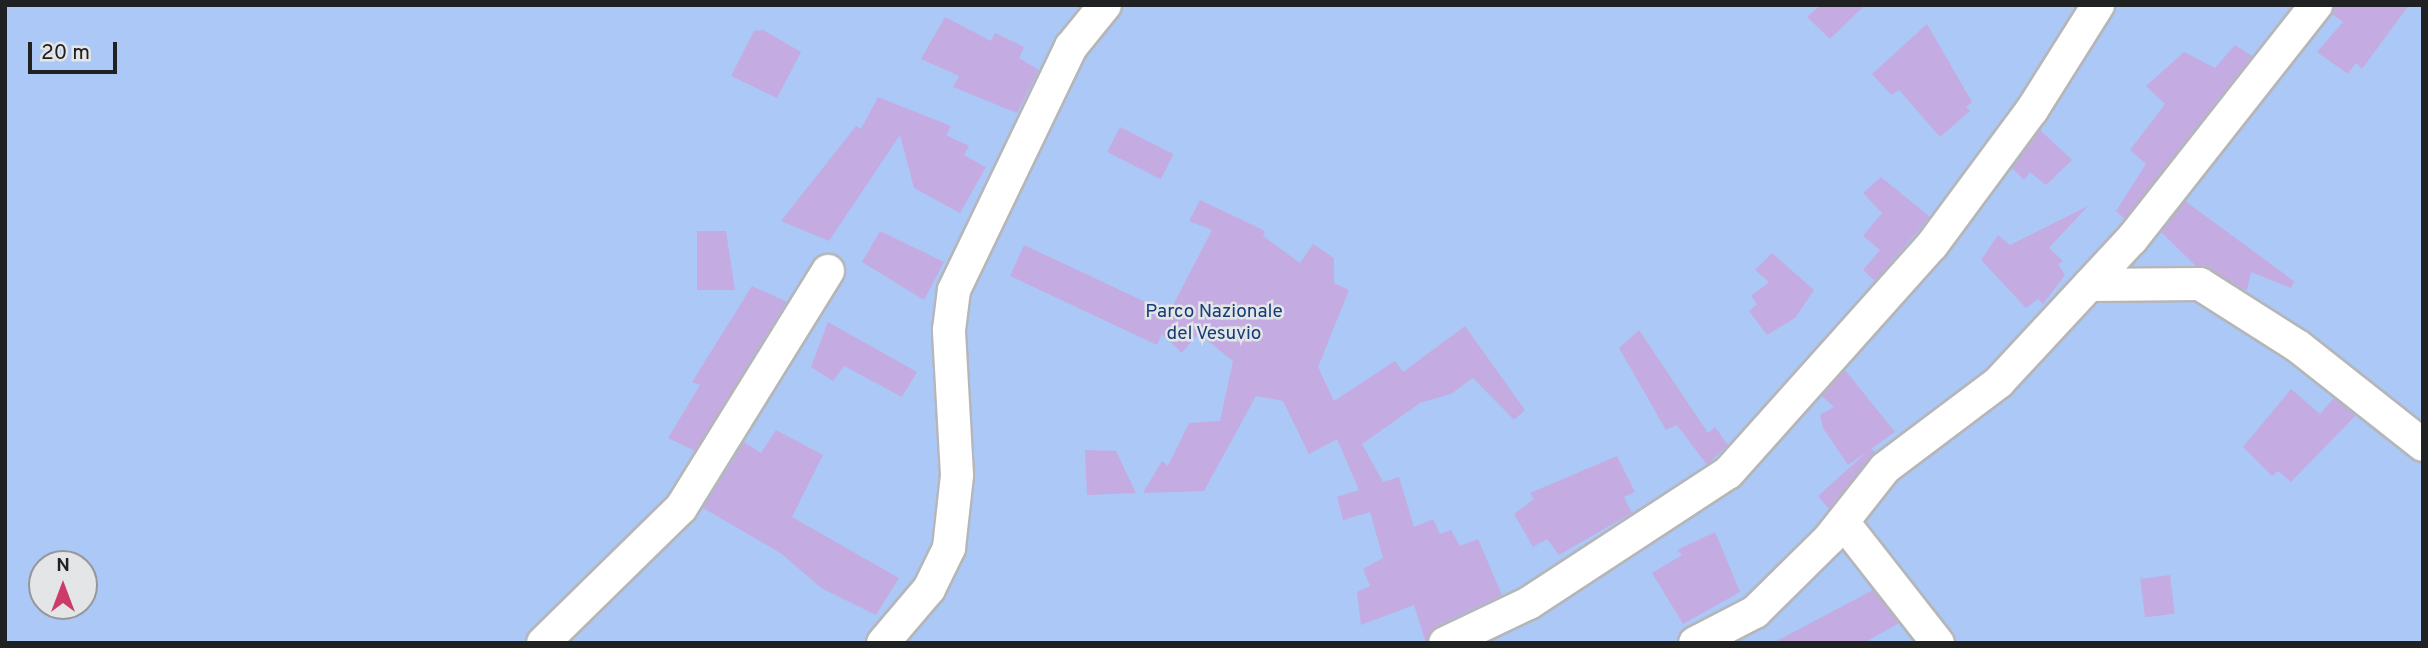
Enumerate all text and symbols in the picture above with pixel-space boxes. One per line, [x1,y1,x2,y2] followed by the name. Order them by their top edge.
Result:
[32,28,121,72] scale bar
[41,40,90,67] text: 20 m
[1145,302,1283,346] park label: Parco Nazionale del Vesuvio
[28,550,98,620] north arrow
[56,554,70,578] text: N

